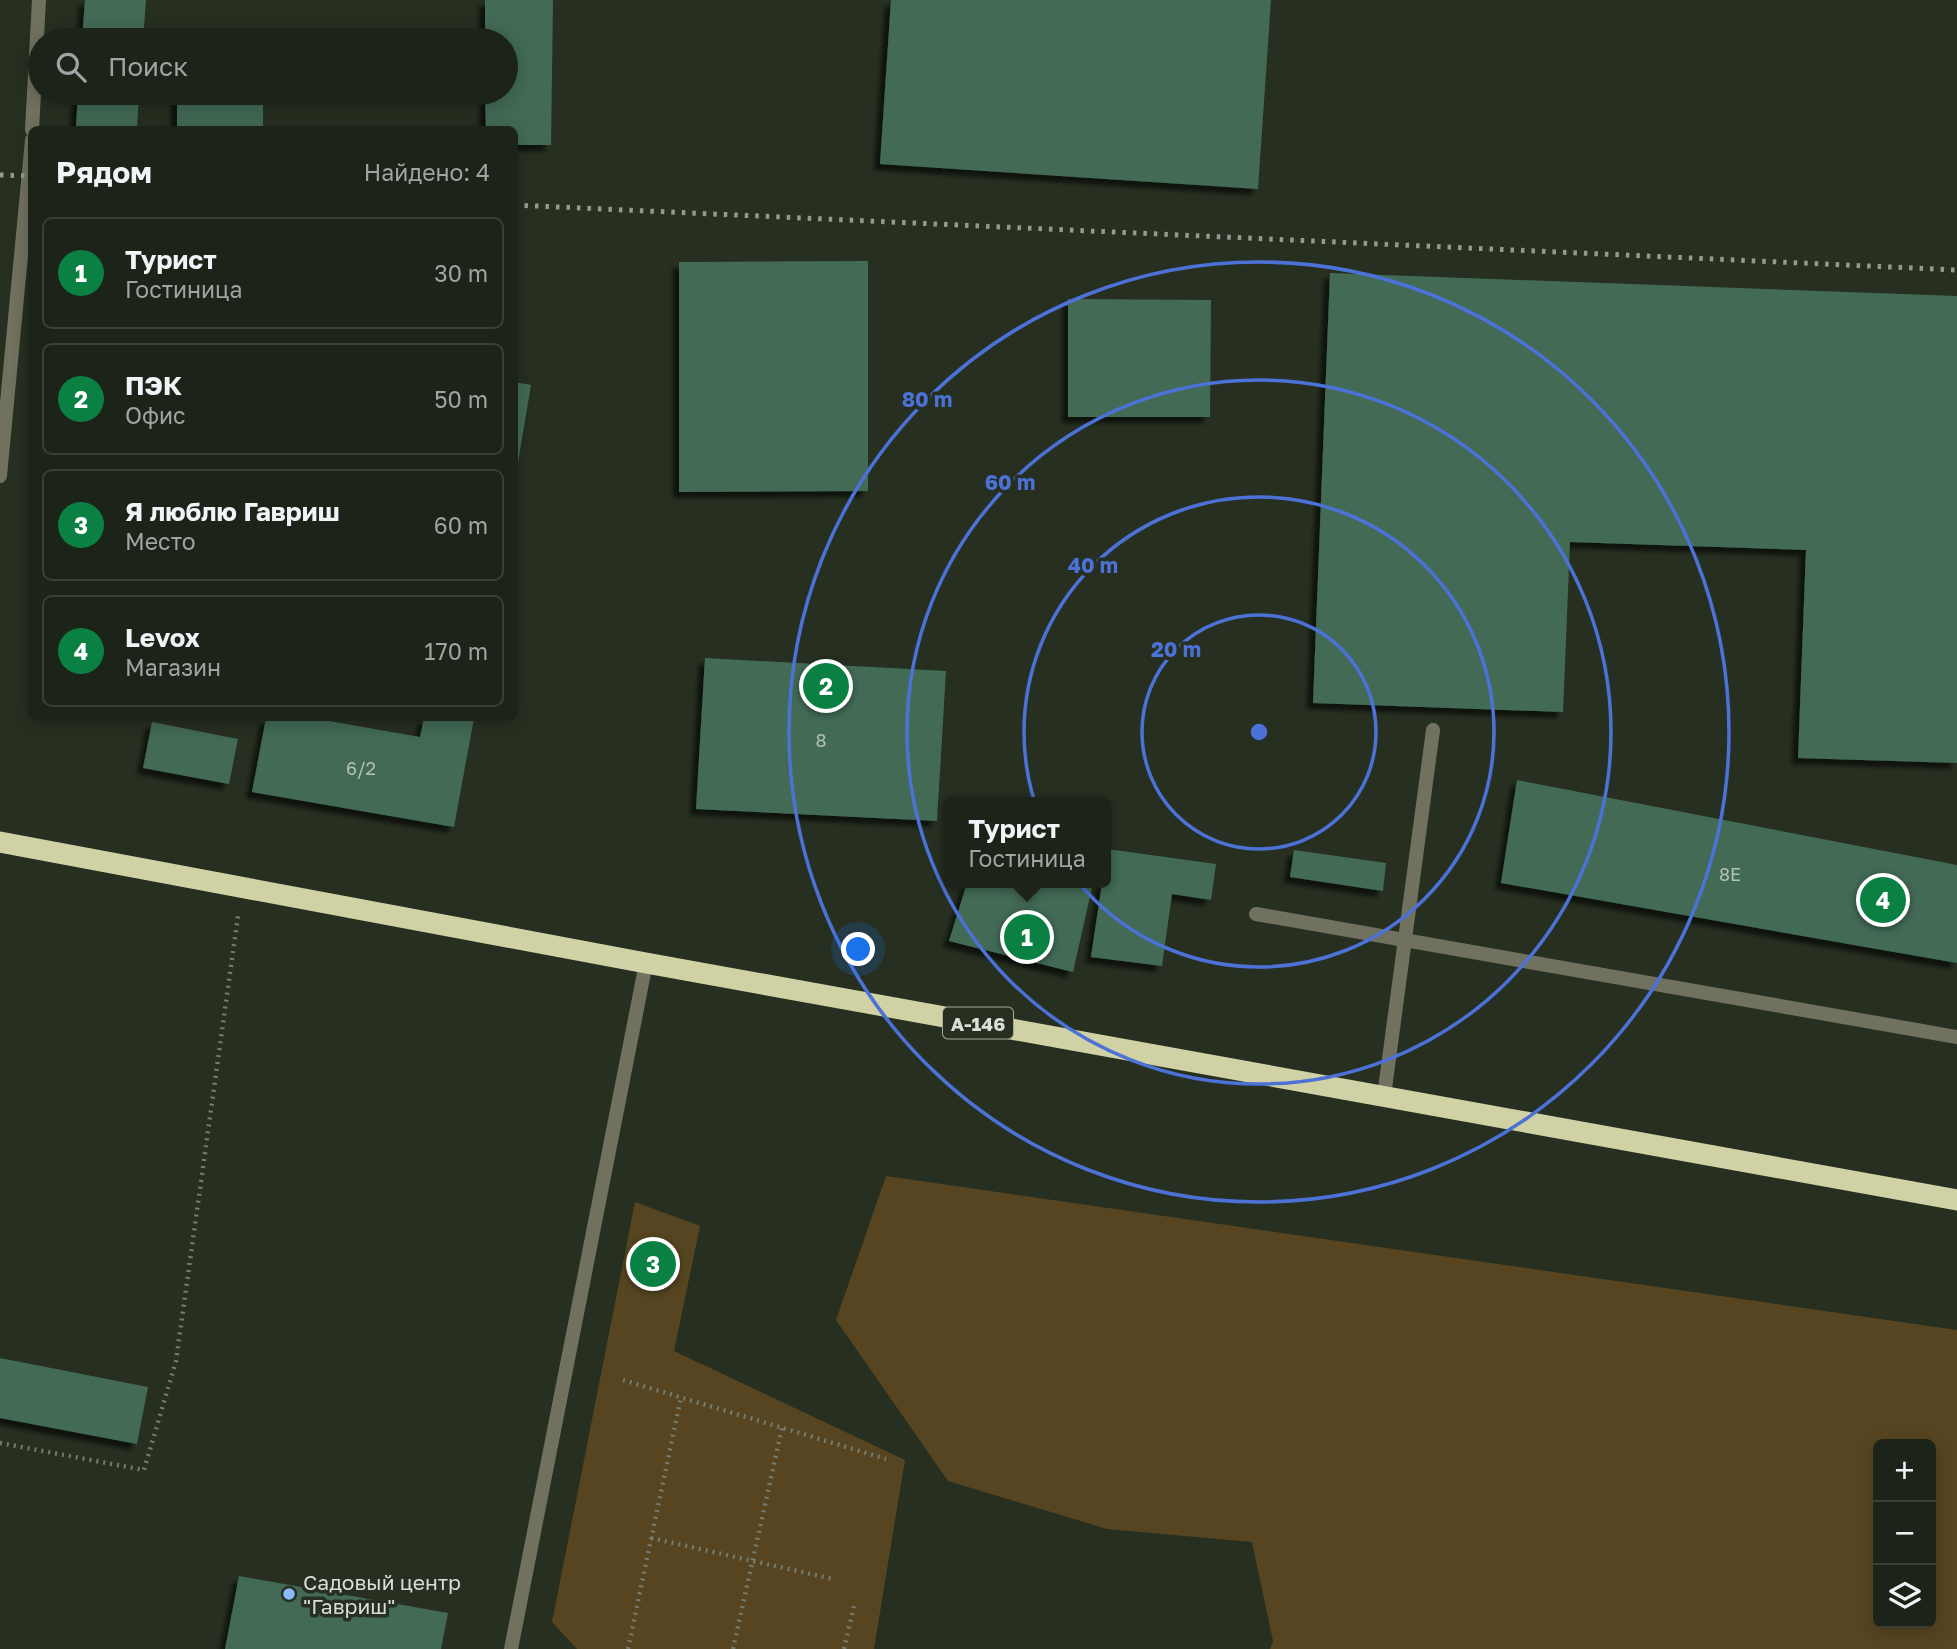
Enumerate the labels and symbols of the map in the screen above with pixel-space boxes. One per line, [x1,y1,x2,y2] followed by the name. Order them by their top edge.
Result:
[902,386,952,412] text: 80 m
[985,469,1035,495] text: 60 m
[1068,552,1118,578] text: 40 m
[1151,636,1201,662] text: 20 m
[803,660,849,712] pin: 2
[1247,720,1271,744] centre of rings
[816,729,826,751] house number: 8
[346,757,376,779] house number: 6/2
[1719,863,1741,885] house number: 8Е
[1860,874,1906,926] pin: 4
[1004,911,1050,963] pin: 1
[841,932,875,966] your location
[943,1007,1013,1038] road number: А-146
[630,1238,676,1290] pin: 3
[303,1569,461,1619] place label: Садовый центр "Гавриш"
[281,1586,297,1602] marker: Садовый центр "Гавриш"

